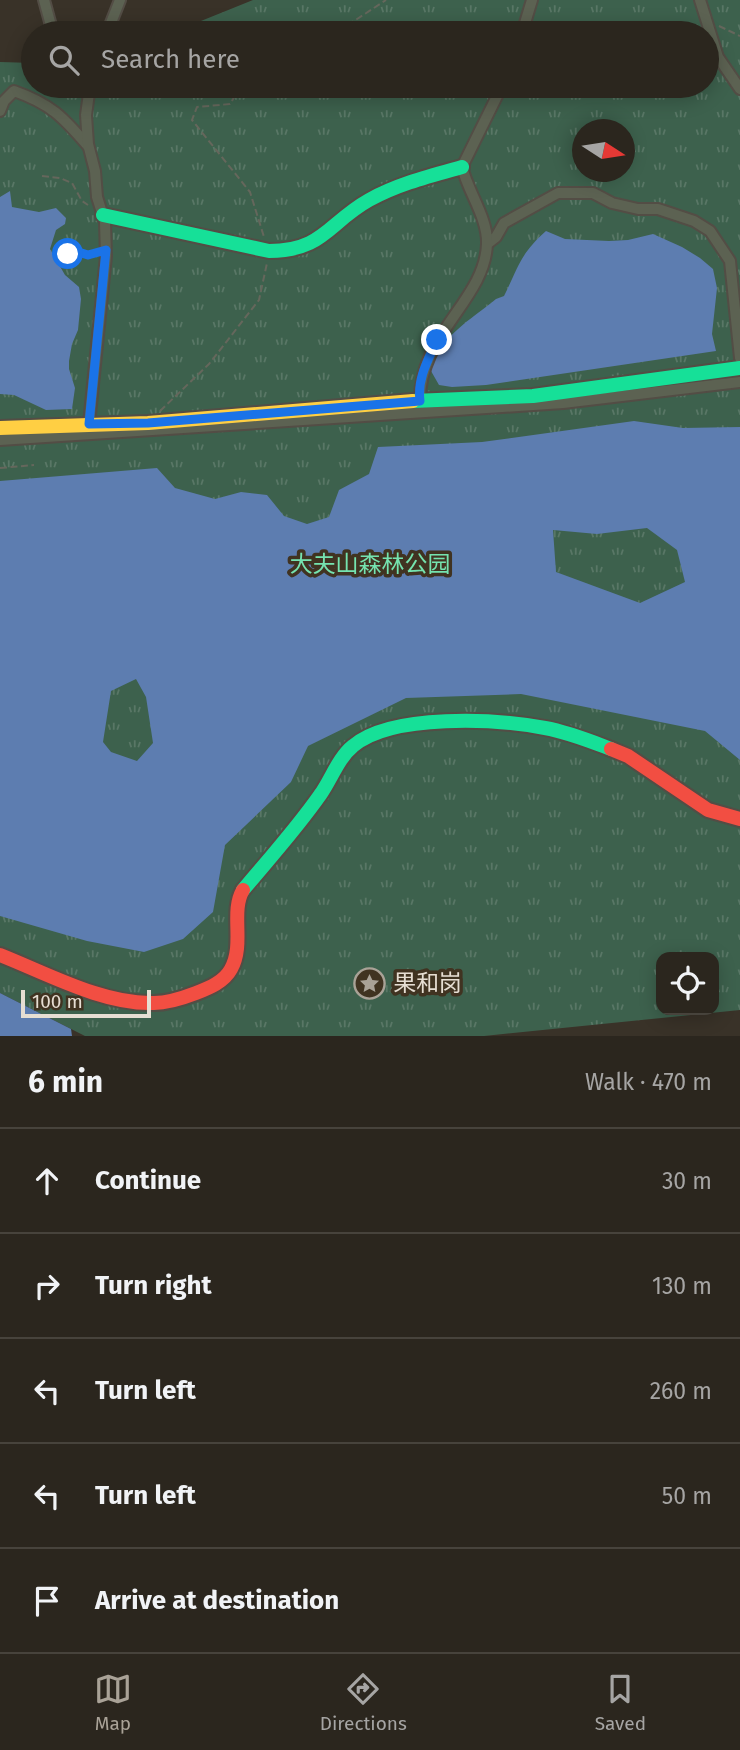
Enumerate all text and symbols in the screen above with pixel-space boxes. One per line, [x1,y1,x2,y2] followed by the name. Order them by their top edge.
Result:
[21,21,719,98] search box
[45,41,83,79] icon: search
[101,44,240,75] text: Search here
[572,119,635,182] north arrow
[52,238,83,269] route start
[421,324,452,355] route end
[290,550,451,578] park label: 大夫山森林公园
[656,952,719,1015] map controls
[656,952,719,1015] button: locate
[353,966,387,1000] place icon: 果和岗
[393,969,462,997] place label: 果和岗
[21,987,150,1019] scale bar
[32,990,83,1013] text: 100 m
[28,1064,103,1100] text: 6 min
[585,1068,712,1096] text: Walk · 470 m
[28,1162,66,1200] icon: ahead
[95,1165,201,1196] text: Continue
[662,1167,712,1195] text: 30 m
[28,1267,66,1305] icon: right
[95,1270,212,1301] text: Turn right
[652,1272,712,1300] text: 130 m
[28,1372,66,1410] icon: left
[95,1375,196,1406] text: Turn left
[650,1377,712,1405] text: 260 m
[28,1477,66,1515] icon: left
[95,1480,196,1511] text: Turn left
[662,1482,712,1510] text: 50 m
[28,1582,66,1620] icon: arrive
[95,1585,339,1616] text: Arrive at destination
[94,1670,132,1735] tab: Map
[320,1670,407,1735] tab: Directions
[595,1670,646,1735] tab: Saved

